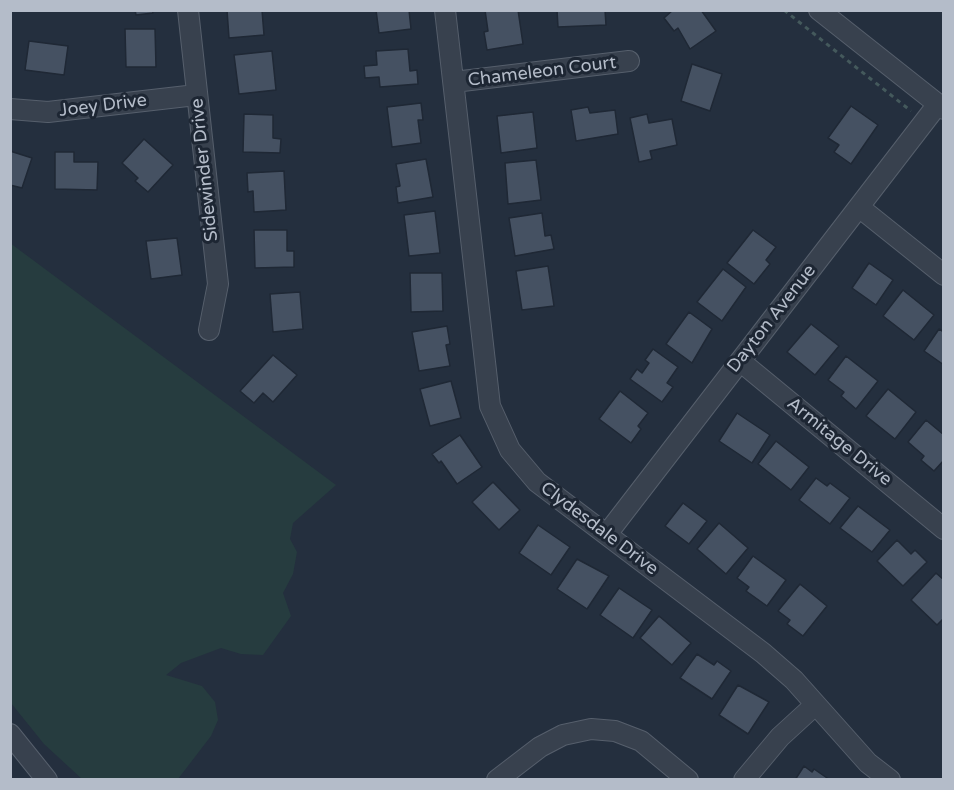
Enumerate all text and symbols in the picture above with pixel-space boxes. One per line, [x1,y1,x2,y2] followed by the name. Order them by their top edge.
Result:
[467,52,617,92] street label: Chameleon Court
[58,90,148,122] street label: Joey Drive
[187,97,223,243] street label: Sidewinder Drive
[723,261,821,377] street label: Dayton Avenue
[782,393,896,491] street label: Armitage Drive
[536,478,662,580] street label: Clydesdale Drive

